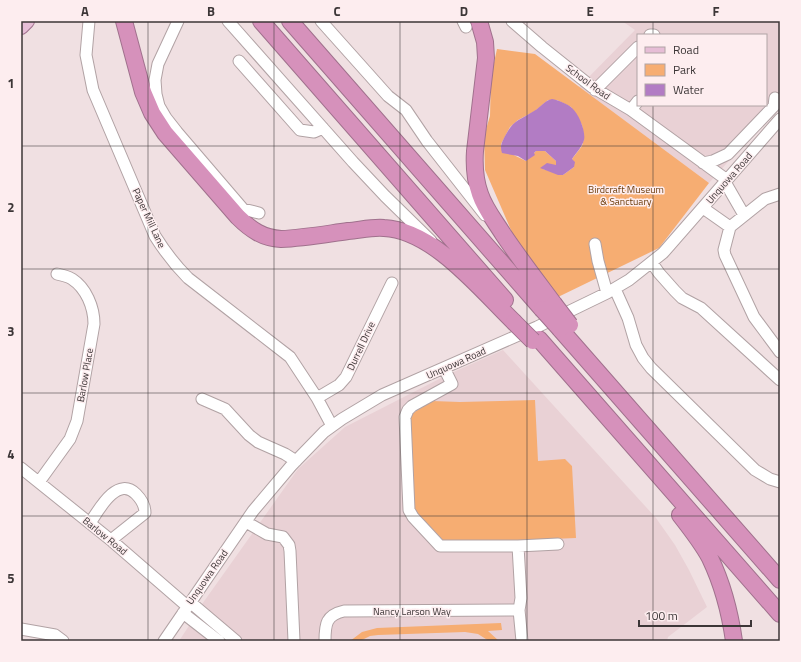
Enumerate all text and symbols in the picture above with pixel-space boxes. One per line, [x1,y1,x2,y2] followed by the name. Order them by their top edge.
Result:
[81,1,89,21] text: A
[207,1,215,21] text: B
[333,1,341,21] text: C
[460,1,468,21] text: D
[586,1,594,21] text: E
[713,1,720,21] text: F
[637,34,767,106] legend
[673,40,699,59] text: Road
[673,60,696,79] text: Park
[563,61,613,103] street label: School Road
[7,73,15,93] text: 1
[673,80,704,99] text: Water
[702,149,756,207] street label: Unquowa Road
[588,182,664,209] park label: Birdcraft Museum & Sanctuary
[129,186,169,250] street label: Paper Mill Lane
[7,197,15,217] text: 2
[343,319,379,373] street label: Durrell Drive
[7,321,15,341] text: 3
[424,343,488,383] street label: Unquowa Road
[73,347,97,403] street label: Barlow Place
[7,444,15,464] text: 4
[79,513,131,559] street label: Barlow Road
[182,546,232,608] street label: Unquowa Road
[7,568,15,588] text: 5
[639,602,751,628] scale bar
[373,604,451,619] street label: Nancy Larson Way
[645,606,678,625] text: 100 m

